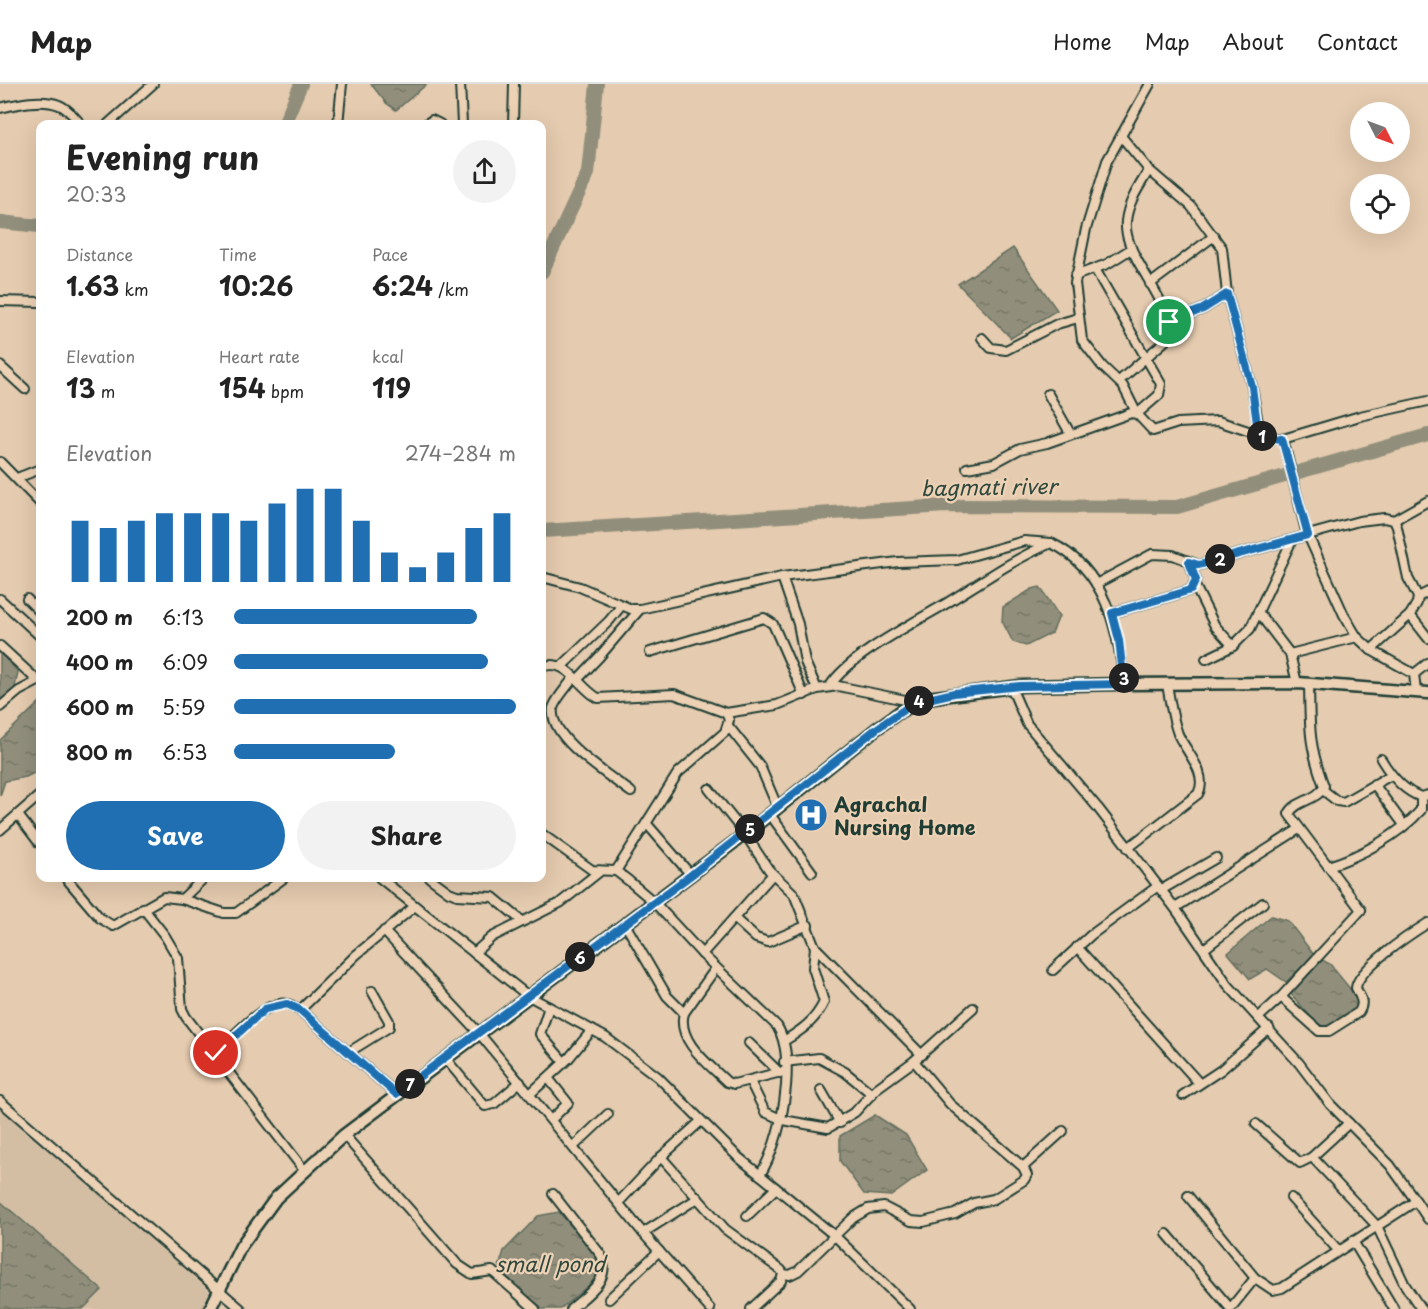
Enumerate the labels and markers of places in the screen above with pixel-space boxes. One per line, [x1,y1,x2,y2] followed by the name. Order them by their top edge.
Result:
[1143,296,1194,347] pin
[1247,421,1277,451] pin: 1
[1205,544,1235,574] pin: 2
[1109,663,1139,693] pin: 3
[904,686,934,716] pin: 4
[834,789,976,842] place label: Agrachal Nursing Home
[793,797,829,833] hospital icon: Agrachal Nursing Home
[735,814,765,844] pin: 5
[565,942,595,972] pin: 6
[190,1027,241,1078] pin
[395,1069,425,1099] pin: 7

